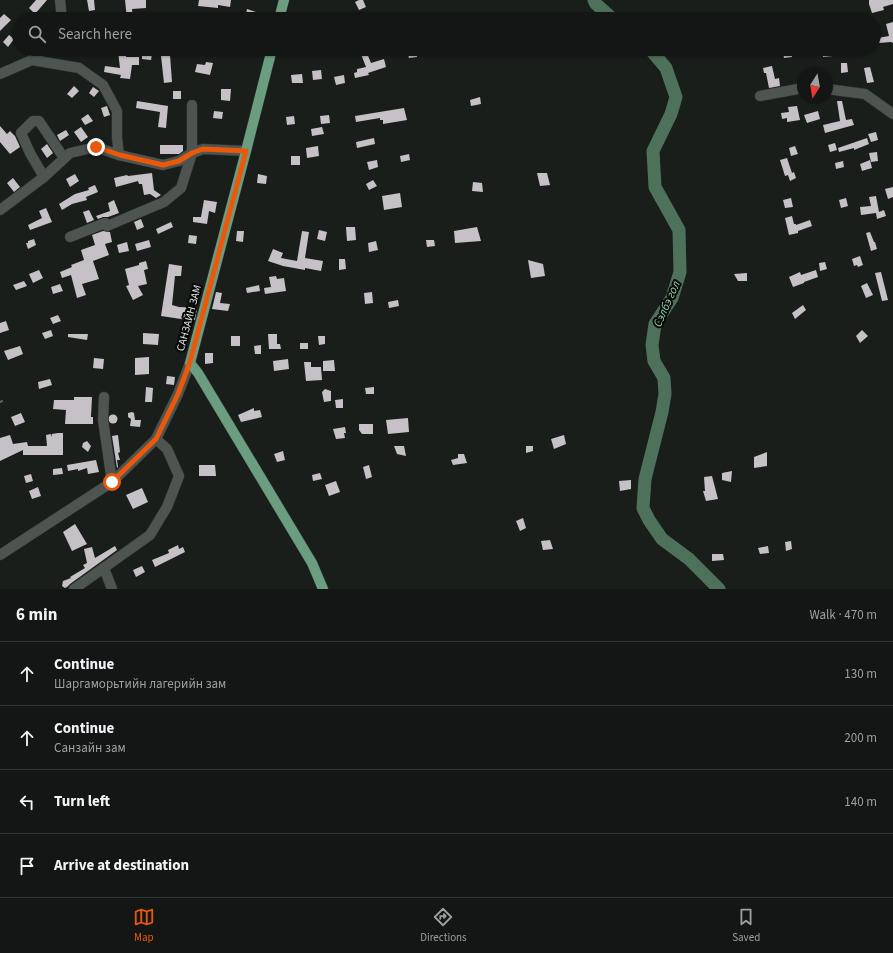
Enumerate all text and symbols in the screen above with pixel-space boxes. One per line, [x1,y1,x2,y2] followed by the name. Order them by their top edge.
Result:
[12,12,881,56] search box
[26,23,48,45] icon: search
[58,24,132,45] text: Search here
[797,68,833,104] north arrow
[87,138,105,156] route end
[649,278,685,330] water label: Сэлбэ гол
[173,283,205,353] street label: САНЗАЙН ЗАМ
[103,473,121,491] route start
[16,603,57,627] text: 6 min
[809,606,877,624] text: Walk · 470 m
[54,654,114,675] text: Continue
[16,663,38,685] icon: ahead
[844,665,877,683] text: 130 m
[54,675,226,693] text: Шаргаморьтийн лагерийн зам
[54,718,114,739] text: Continue
[16,727,38,749] icon: ahead
[844,729,877,747] text: 200 m
[54,739,126,757] text: Санзайн зам
[16,791,38,813] icon: left
[54,791,110,812] text: Turn left
[844,793,877,811] text: 140 m
[16,855,38,877] icon: arrive
[54,855,189,876] text: Arrive at destination
[133,906,155,945] tab: Map
[420,906,467,945] tab: Directions
[732,906,760,945] tab: Saved

